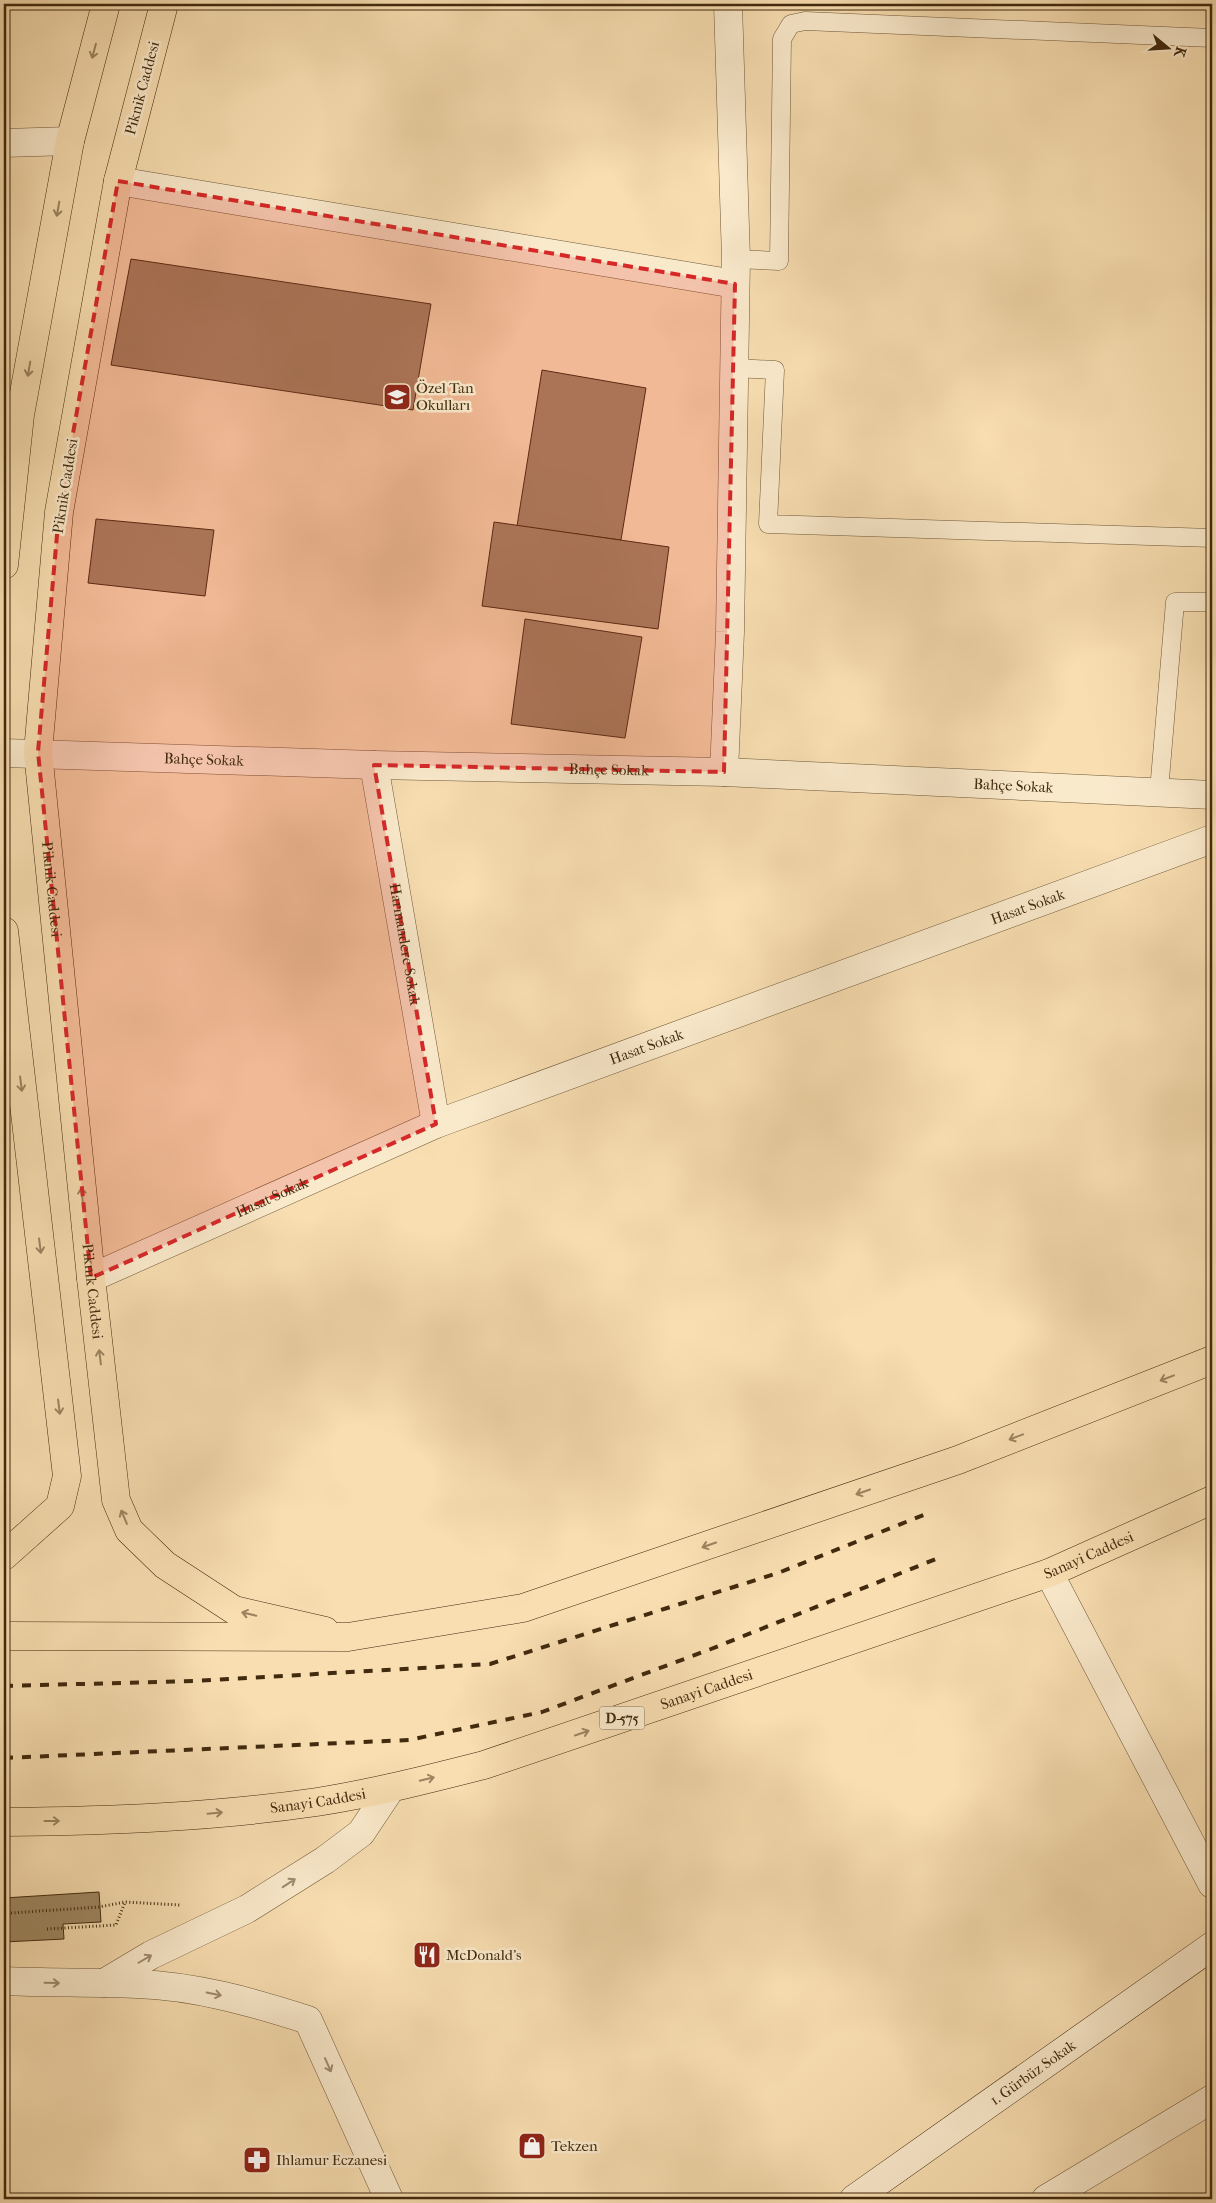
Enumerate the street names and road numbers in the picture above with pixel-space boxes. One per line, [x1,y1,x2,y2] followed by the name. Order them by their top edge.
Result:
[121,39,163,137] street label: Piknik Caddesi
[49,437,81,535] street label: Piknik Caddesi
[164,749,244,770] street label: Bahçe Sokak
[569,760,649,779] street label: Bahçe Sokak
[973,775,1054,797] street label: Bahçe Sokak
[38,841,66,939] street label: Piknik Caddesi
[386,882,424,1007] street label: Harmandere Sokak
[988,885,1067,929] street label: Hasat Sokak
[607,1025,686,1069] street label: Hasat Sokak
[233,1173,311,1221] street label: Hasat Sokak
[79,1243,107,1341] street label: Piknik Caddesi
[1041,1527,1137,1583] street label: Sanayi Caddesi
[658,1665,756,1713] street label: Sanayi Caddesi
[600,1706,644,1730] road number: D-575
[269,1784,368,1817] street label: Sanayi Caddesi
[987,2036,1079,2109] street label: 1. Gürbüz Sokak

